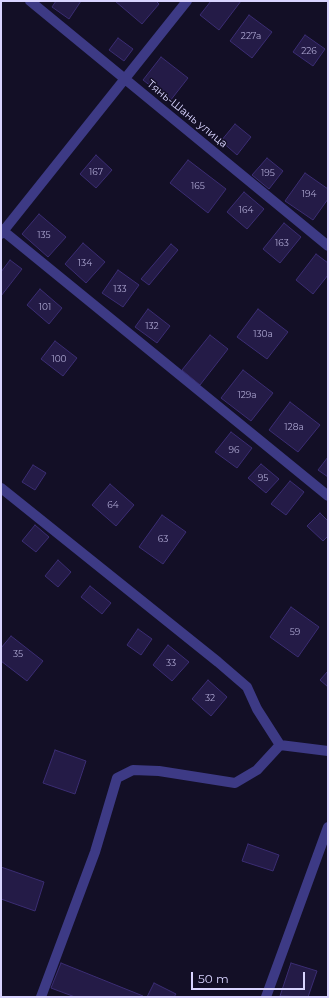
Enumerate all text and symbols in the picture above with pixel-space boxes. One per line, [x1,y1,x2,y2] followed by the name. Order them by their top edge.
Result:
[241,31,261,41] house number: 227а
[301,46,317,56] house number: 226
[144,77,230,151] street label: Тянь-Шань улица
[89,167,103,177] house number: 167
[261,168,275,178] house number: 195
[191,181,205,191] house number: 165
[302,189,316,199] house number: 194
[239,205,253,215] house number: 164
[37,230,51,240] house number: 135
[275,238,289,248] house number: 163
[78,258,92,268] house number: 134
[113,284,127,294] house number: 133
[39,302,51,312] house number: 101
[145,321,159,331] house number: 132
[253,329,273,339] house number: 130а
[51,354,67,364] house number: 100
[237,390,257,400] house number: 129а
[284,422,304,432] house number: 128а
[229,445,239,455] house number: 96
[258,473,268,483] house number: 95
[107,500,119,510] house number: 64
[158,534,168,544] house number: 63
[290,627,300,637] house number: 59
[13,649,23,659] house number: 35
[166,658,176,668] house number: 33
[205,693,215,703] house number: 32
[193,964,307,990] scale bar
[198,971,229,986] text: 50 m

